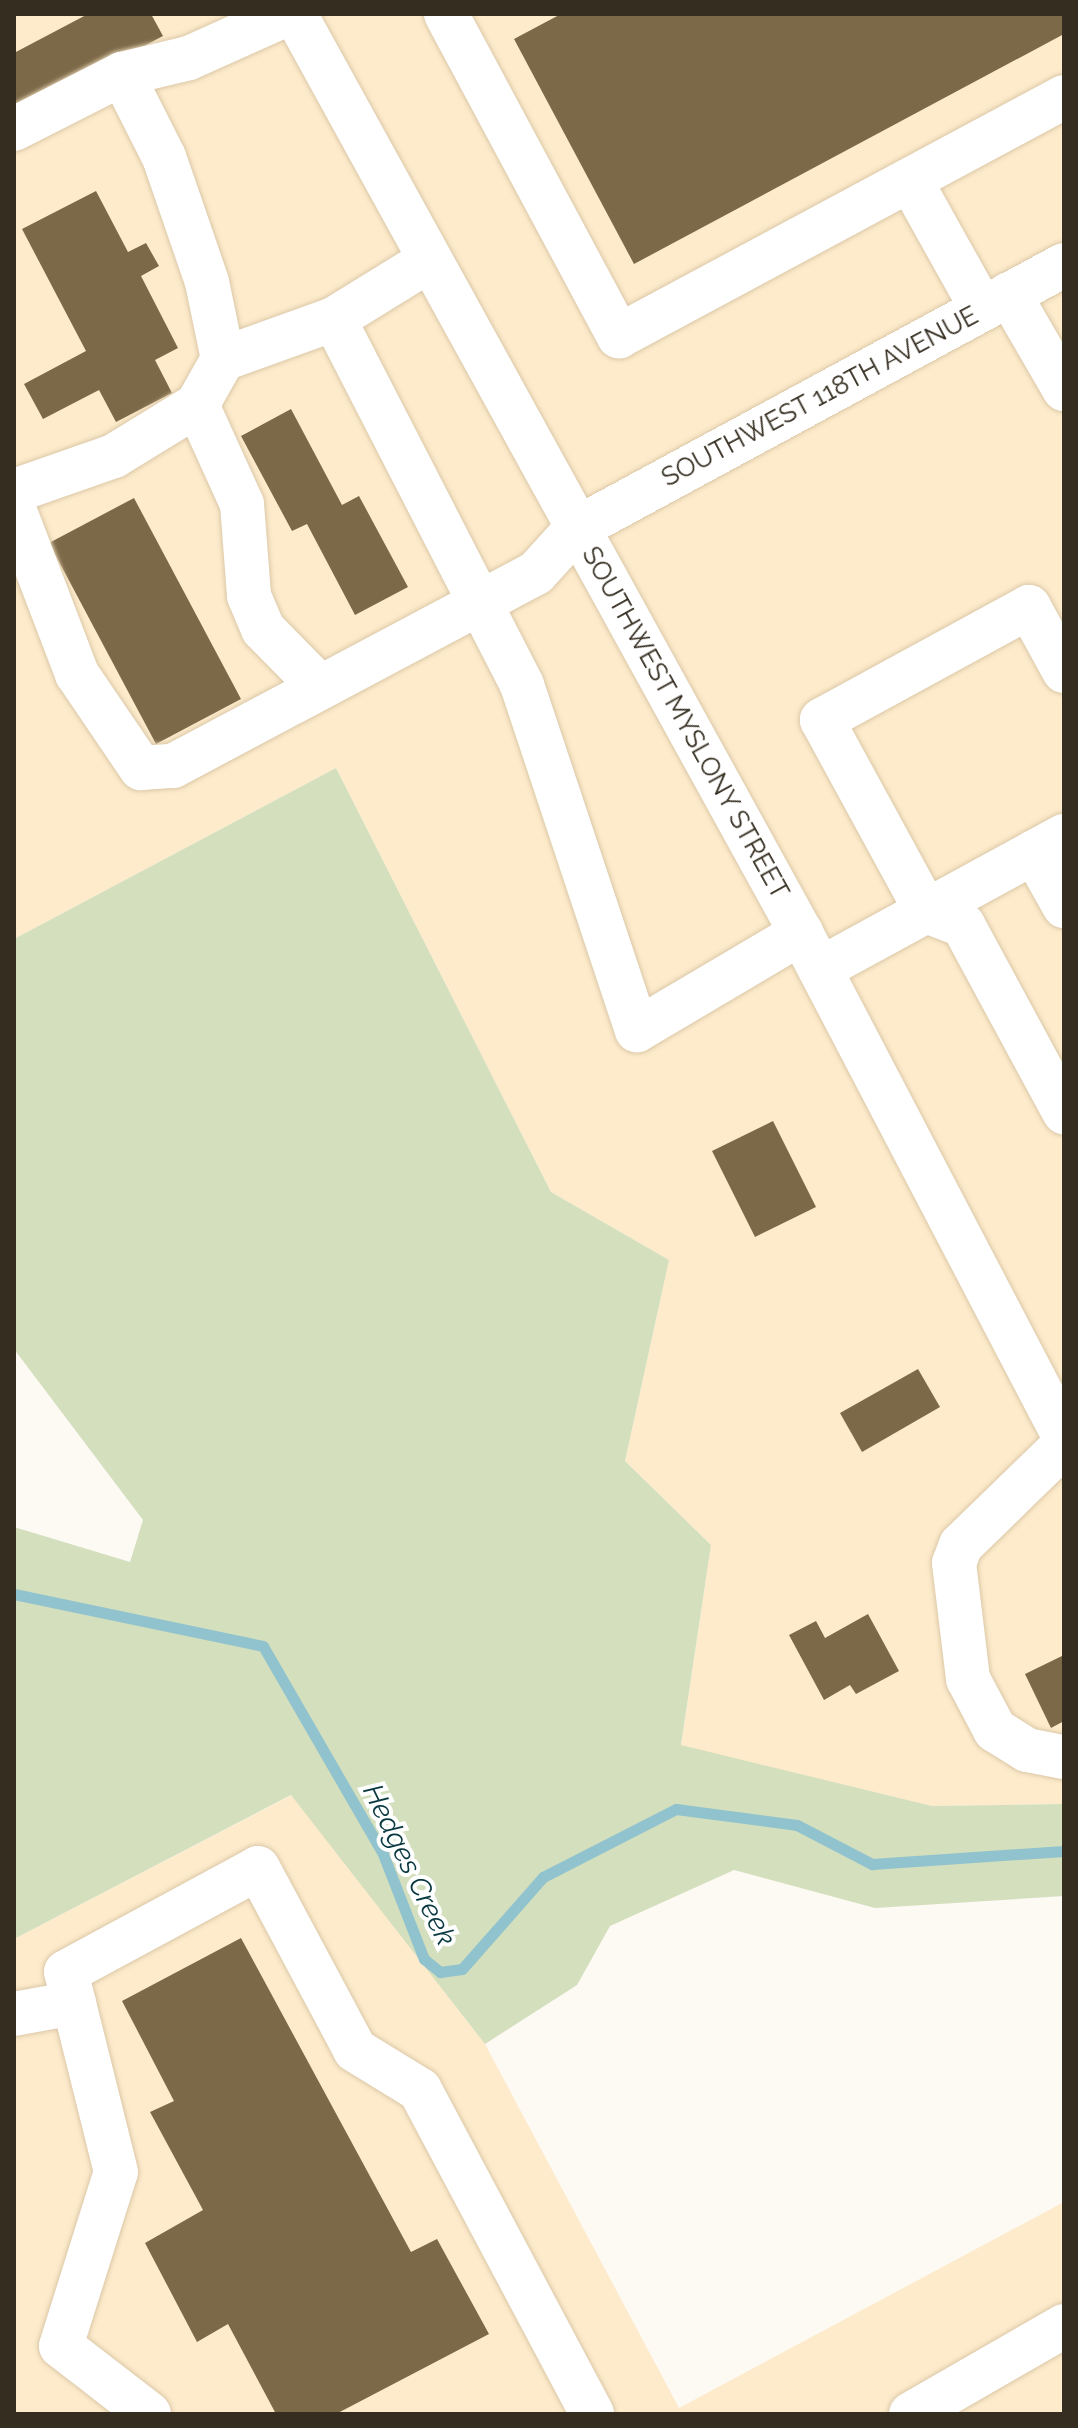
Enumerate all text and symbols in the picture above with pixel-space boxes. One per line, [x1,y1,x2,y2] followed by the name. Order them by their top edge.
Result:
[656,300,984,494] street label: SOUTHWEST 118TH AVENUE
[574,541,796,905] street label: SOUTHWEST MYSLONY STREET
[355,1779,463,1951] water label: Hedges Creek

